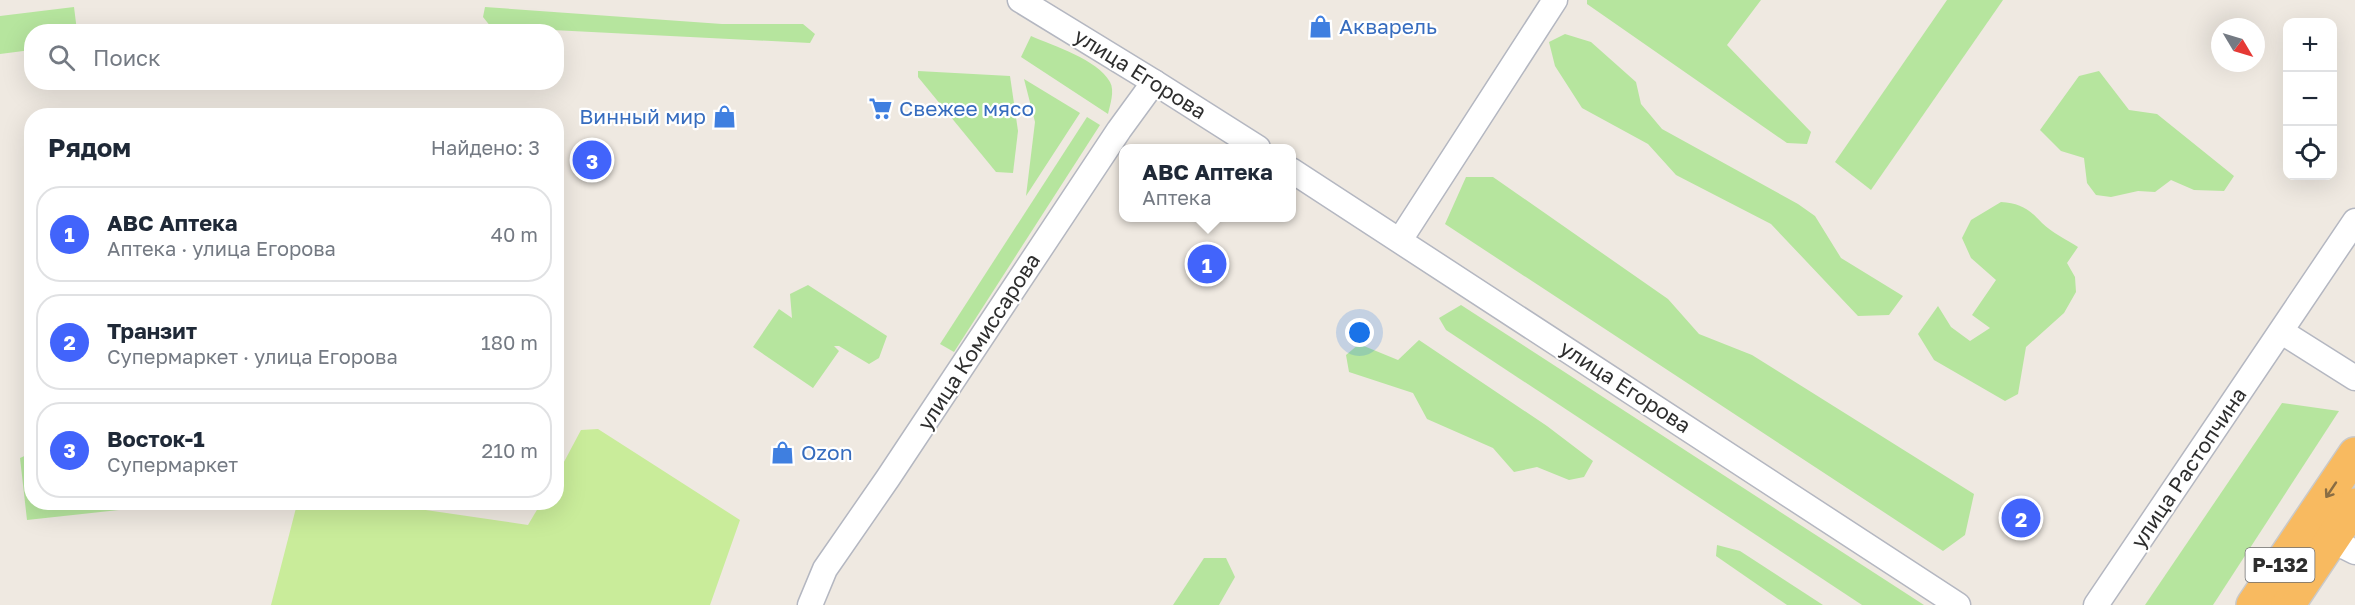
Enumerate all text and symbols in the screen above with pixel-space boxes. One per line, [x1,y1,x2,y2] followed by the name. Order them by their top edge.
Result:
[1339,13,1437,39] place label: Акварель
[1308,14,1334,40] shop icon: Акварель
[2211,18,2265,72] north arrow
[2283,18,2337,180] map controls
[2283,18,2337,72] button: +
[1070,22,1211,124] street label: улица Егорова
[24,24,564,90] search box
[45,41,78,74] icon: search
[93,44,161,71] text: Поиск
[2283,72,2337,126] button: −
[899,95,1034,121] place label: Свежее мясо
[868,96,894,122] supermarket icon: Свежее мясо
[579,103,706,129] place label: Винный мир
[711,104,737,130] shop icon: Винный мир
[2283,126,2337,180] button: locate
[48,132,131,163] text: Рядом
[431,135,540,159] text: Найдено: 3
[572,138,612,182] pin: 3
[1119,144,1296,222] popup
[1142,158,1273,185] text: ABC Аптека
[1142,185,1211,209] text: Аптека
[107,209,237,236] text: ABC Аптека
[64,222,75,246] text: 1
[491,222,538,246] text: 40 m
[107,236,336,260] text: Аптека · улица Егорова
[1188,242,1226,286] pin: 1
[911,248,1045,435] street label: улица Комиссарова
[107,317,197,344] text: Транзит
[1345,318,1374,347] your location
[63,330,76,354] text: 2
[481,330,538,354] text: 180 m
[1555,334,1696,438] street label: улица Егорова
[107,344,398,368] text: Супермаркет · улица Егорова
[2125,382,2252,553] street label: улица Растопчина
[107,425,205,452] text: Восток-1
[63,438,76,462] text: 3
[482,438,538,462] text: 210 m
[801,439,853,465] place label: Ozon
[770,440,796,466] shop icon: Ozon
[107,452,238,476] text: Супермаркет
[2325,481,2337,497] one-way arrow
[2002,496,2040,540] pin: 2
[2246,548,2314,582] road number: Р-132

